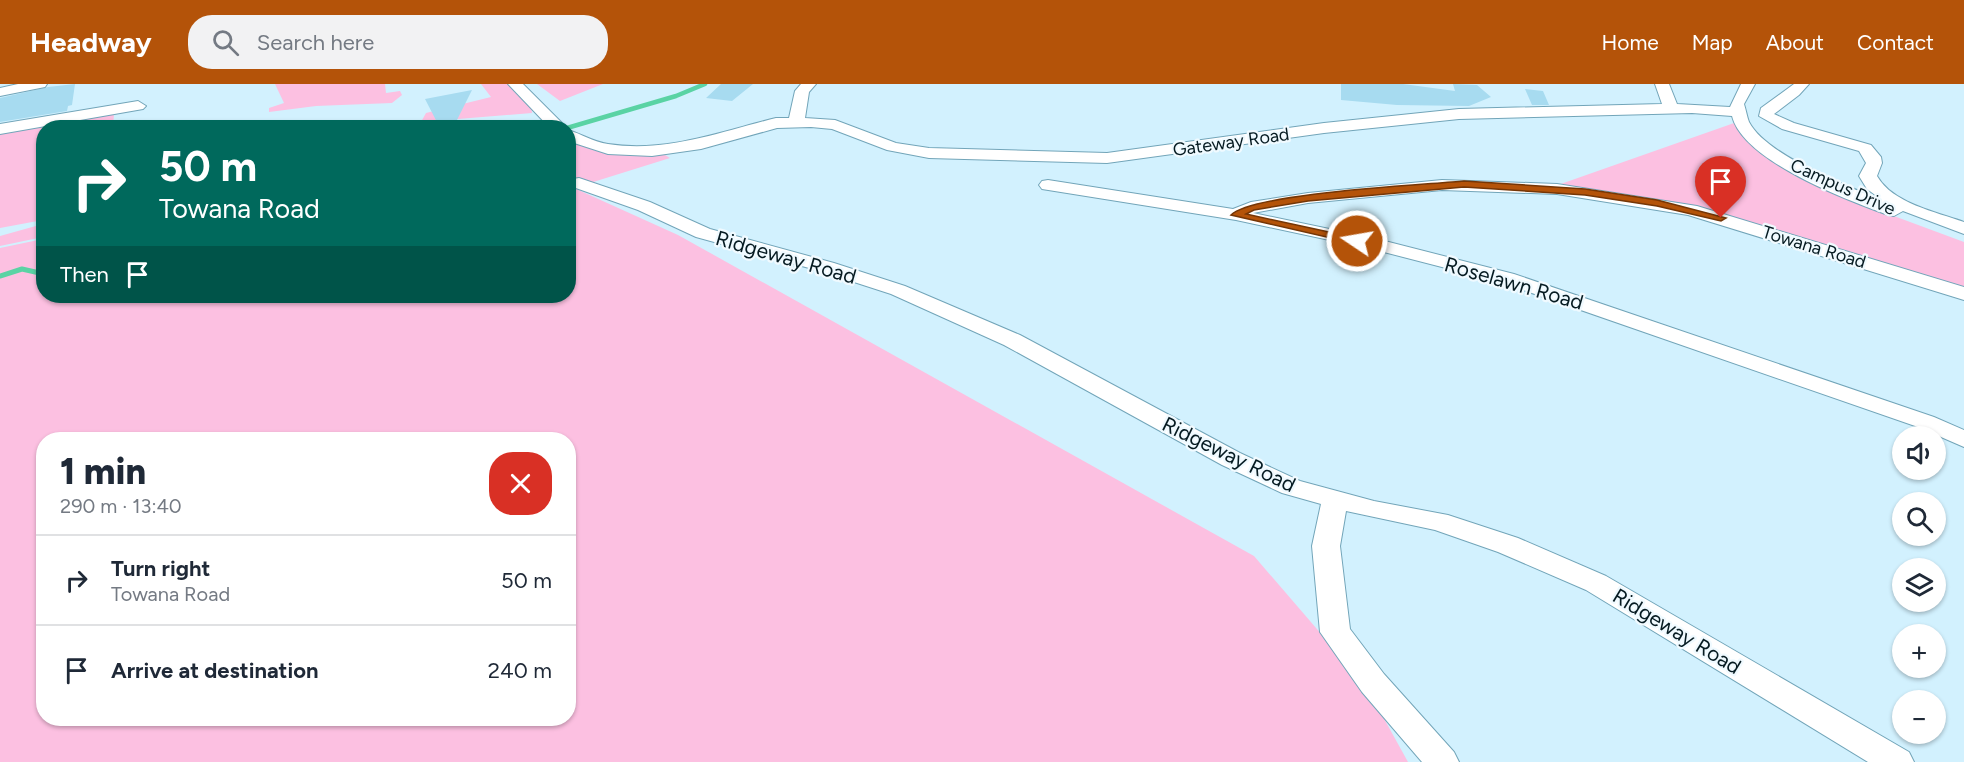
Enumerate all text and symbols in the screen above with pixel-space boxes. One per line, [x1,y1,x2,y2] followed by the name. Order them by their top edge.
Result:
[188,15,608,69] search box
[30,25,152,59] text: Headway
[209,26,242,59] icon: search
[257,29,374,56] text: Search here
[1602,30,1659,55] text: Home
[1692,30,1733,55] text: Map
[1766,30,1824,55] text: About
[1857,30,1934,55] text: Contact
[1171,123,1291,161] street label: Gateway Road
[159,141,257,192] text: 50 m
[60,144,138,222] icon: right
[1787,154,1899,220] street label: Campus Drive
[1695,156,1746,218] pin
[1704,165,1737,198] icon: arrive
[159,192,320,225] text: Towana Road
[1325,209,1389,273] position arrow
[1760,221,1868,273] street label: Towana Road
[713,225,859,289] street label: Ridgeway Road
[1442,251,1586,315] street label: Roselawn Road
[121,258,154,291] icon: arrive
[60,261,109,288] text: Then
[1158,411,1300,497] street label: Ridgeway Road
[1892,426,1946,744] map controls
[1892,426,1946,480] button: sound
[60,450,146,493] text: 1 min
[489,452,552,515] button: close
[1892,492,1946,546] button: search
[60,494,182,518] text: 290 m · 13:40
[111,555,210,582] text: Turn right
[1892,558,1946,612] button: layers
[60,564,93,597] icon: right
[501,567,552,594] text: 50 m
[111,582,230,606] text: Towana Road
[1608,583,1746,679] street label: Ridgeway Road
[1892,624,1946,678] button: +
[60,654,93,687] icon: arrive
[111,657,319,684] text: Arrive at destination
[488,657,552,684] text: 240 m
[1892,690,1946,744] button: −

